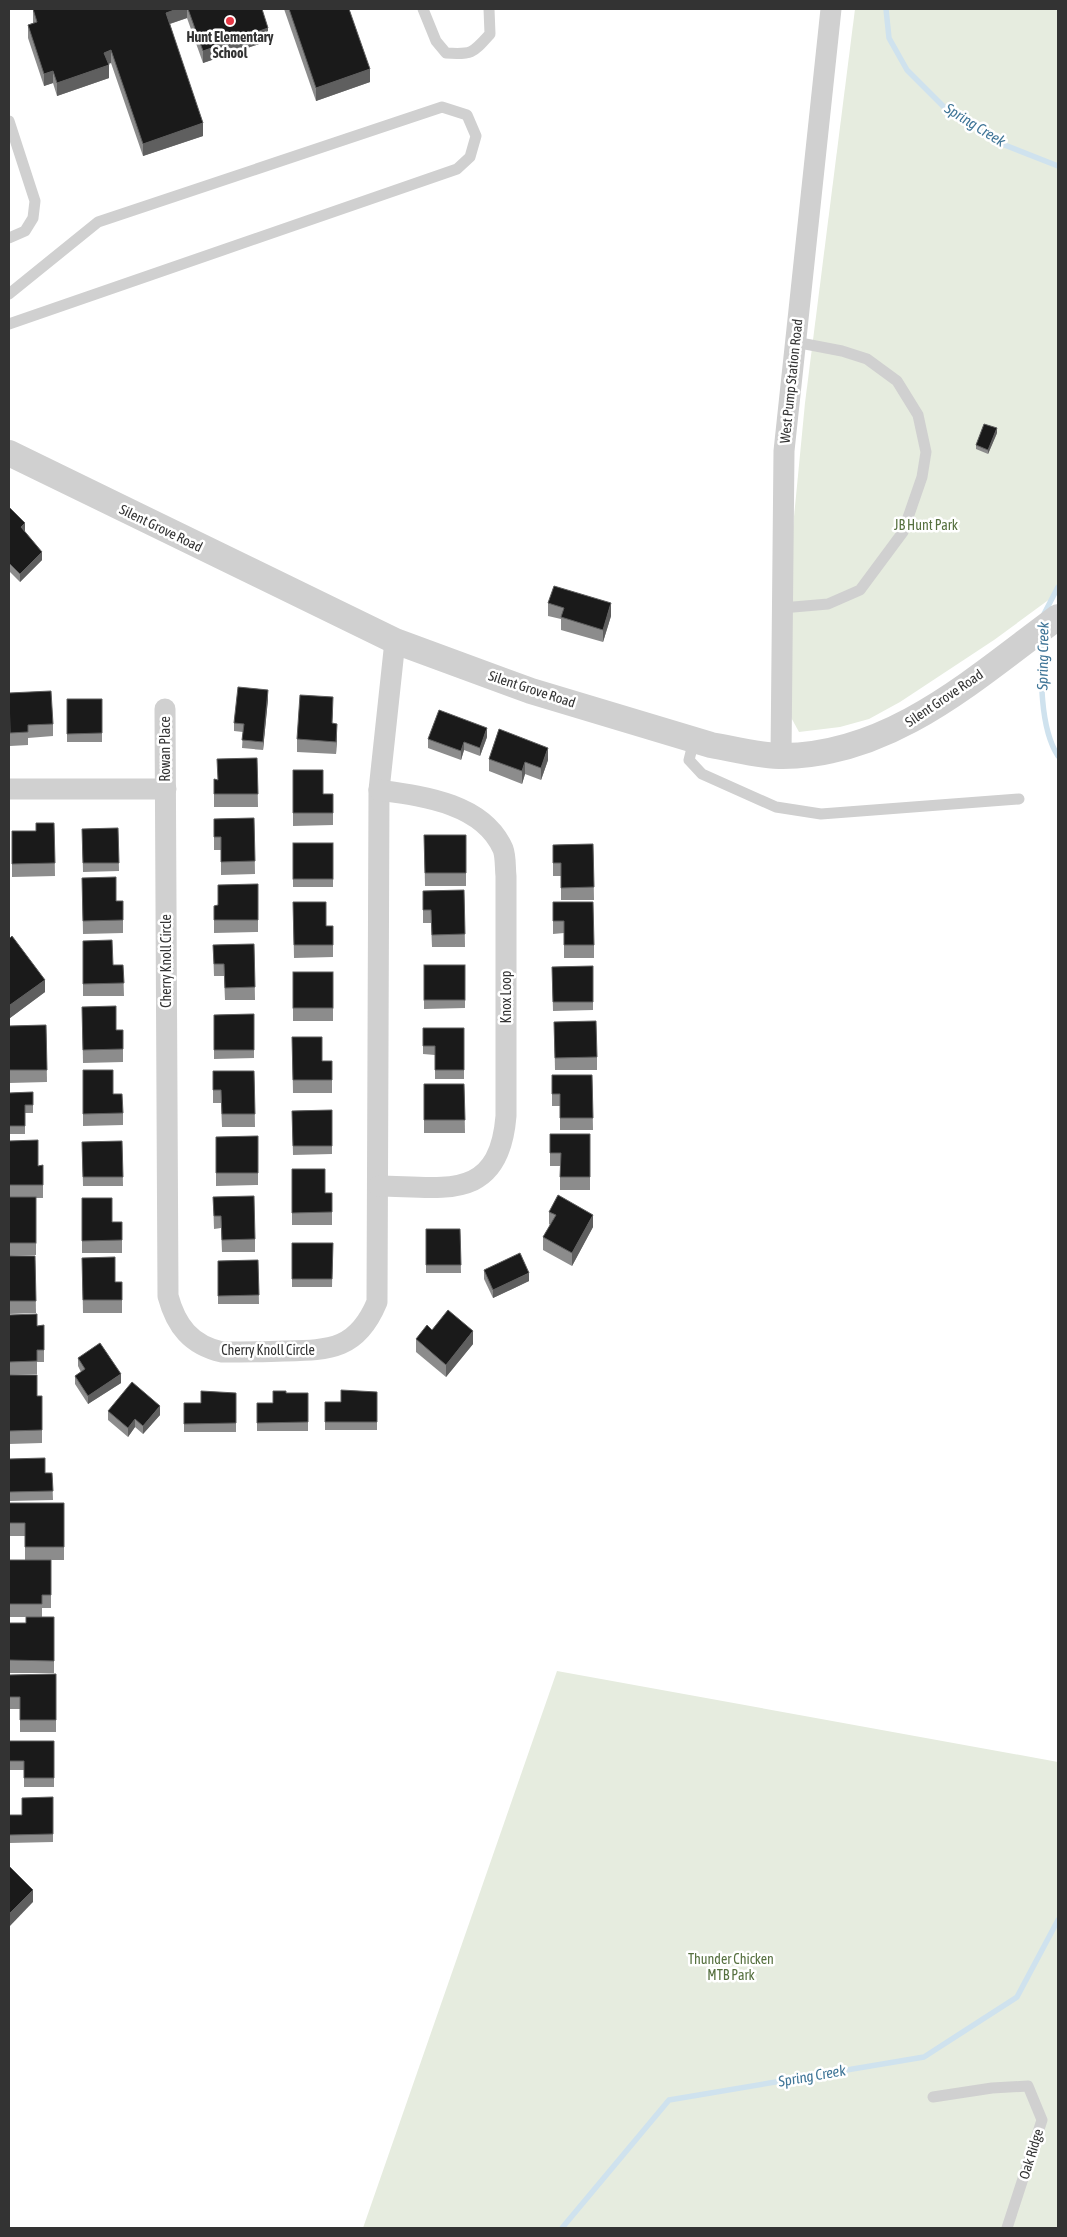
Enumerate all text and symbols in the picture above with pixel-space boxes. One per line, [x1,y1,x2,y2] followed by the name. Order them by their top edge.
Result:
[224,15,236,27] marker: Hunt Elementary School
[186,29,274,61] place label: Hunt Elementary School
[941,99,1009,150] water label: Spring Creek
[777,318,805,444] street label: West Pump Station Road
[117,501,205,555] street label: Silent Grove Road
[894,517,958,533] park label: JB Hunt Park
[1033,621,1052,691] water label: Spring Creek
[902,666,986,730] street label: Silent Grove Road
[487,667,577,711] street label: Silent Grove Road
[157,716,173,782] street label: Rowan Place
[158,914,174,1008] street label: Cherry Knoll Circle
[498,970,514,1023] street label: Knox Loop
[221,1342,315,1358] street label: Cherry Knoll Circle
[688,1951,774,1983] park label: Thunder Chicken MTB Park
[776,2061,847,2090] water label: Spring Creek
[1016,2127,1046,2181] street label: Oak Ridge

